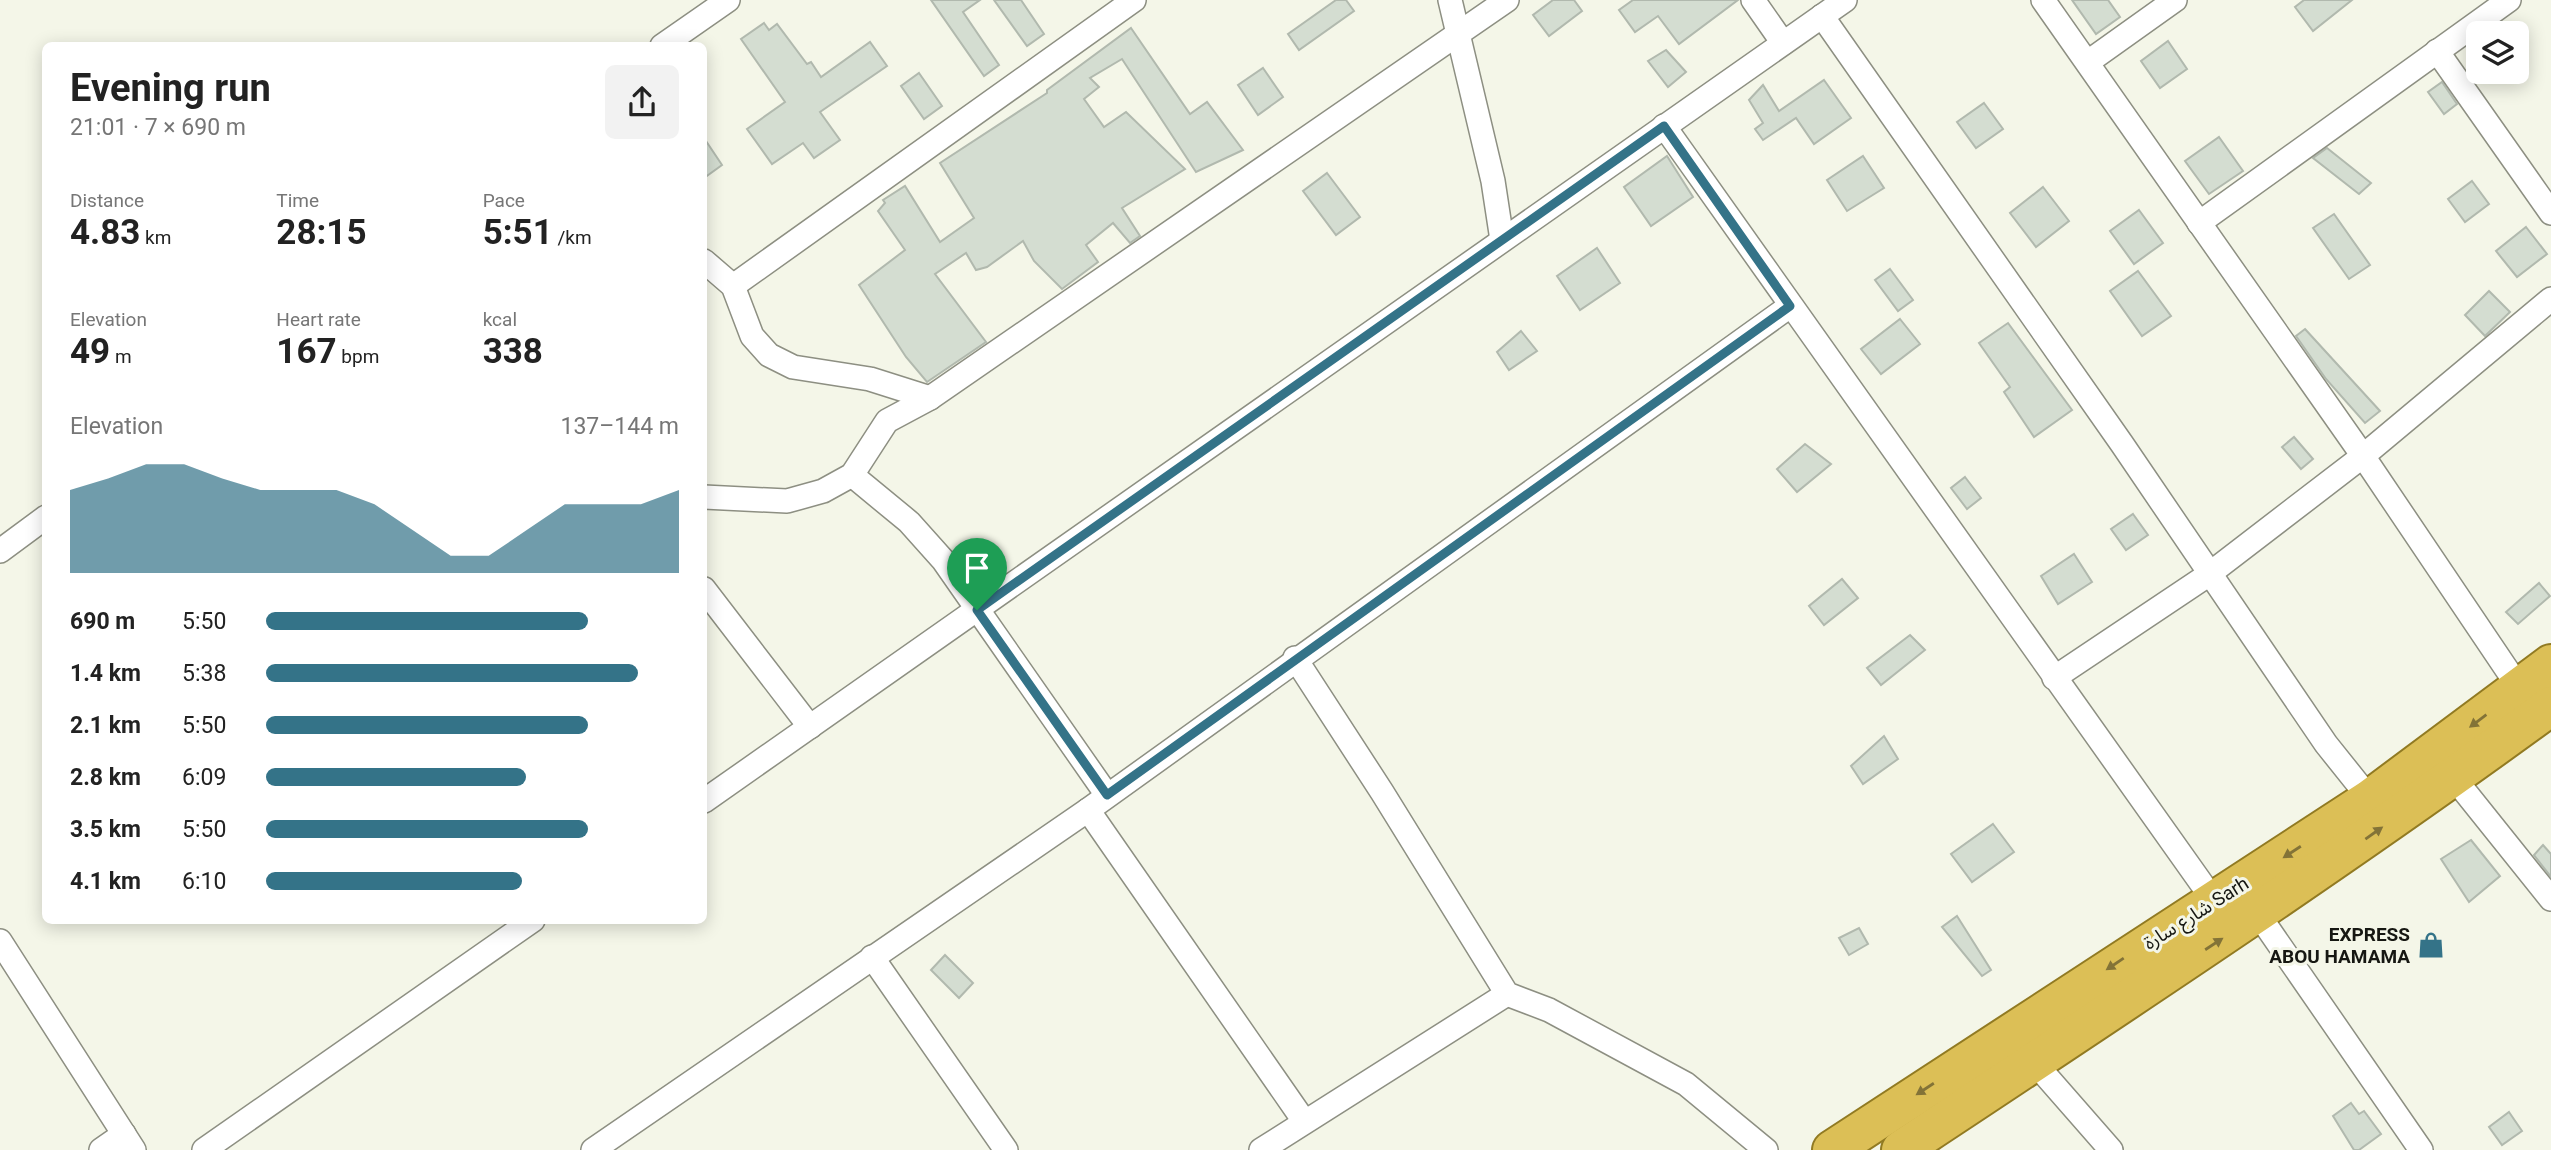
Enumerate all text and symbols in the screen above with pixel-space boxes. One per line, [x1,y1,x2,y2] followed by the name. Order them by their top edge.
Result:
[2466,21,2529,84] map controls
[2466,21,2529,84] button: layers
[605,65,679,139] button: share
[70,66,271,110] text: Evening run
[70,114,246,141] text: 21:01 · 7 × 690 m
[70,189,144,212] text: Distance
[276,189,319,212] text: Time
[483,189,525,212] text: Pace
[70,212,140,253] text: 4.83
[276,212,367,253] text: 28:15
[483,212,553,253] text: 5:51
[140,226,171,249] text: km
[553,226,592,249] text: /km
[70,308,147,331] text: Elevation
[276,308,361,331] text: Heart rate
[483,308,517,331] text: kcal
[70,331,110,372] text: 49
[276,331,337,372] text: 167
[483,331,543,372] text: 338
[110,345,132,368] text: m
[337,345,379,368] text: bpm
[70,413,163,440] text: Elevation
[560,413,679,440] text: 137–144 m
[947,538,1007,610] pin
[958,549,996,587] icon: arrive
[70,608,135,635] text: 690 m
[182,608,226,635] text: 5:50
[70,660,141,687] text: 1.4 km
[182,660,226,687] text: 5:38
[70,712,141,739] text: 2.1 km
[182,712,226,739] text: 5:50
[2469,714,2487,728] one-way arrow
[70,764,141,791] text: 2.8 km
[182,764,226,791] text: 6:09
[70,816,141,843] text: 3.5 km
[182,816,226,843] text: 5:50
[2365,826,2383,840] one-way arrow
[2282,845,2302,858] one-way arrow
[70,868,141,895] text: 4.1 km
[182,868,226,895] text: 6:10
[2139,872,2254,956] street label: شارع سارة Sarh
[2269,923,2410,968] place label: EXPRESS ABOU HAMAMA
[2416,930,2446,960] shop icon: EXPRESS ABOU HAMAMA
[2204,937,2223,950] one-way arrow
[2105,958,2125,971] one-way arrow
[1915,1083,1935,1096] one-way arrow

